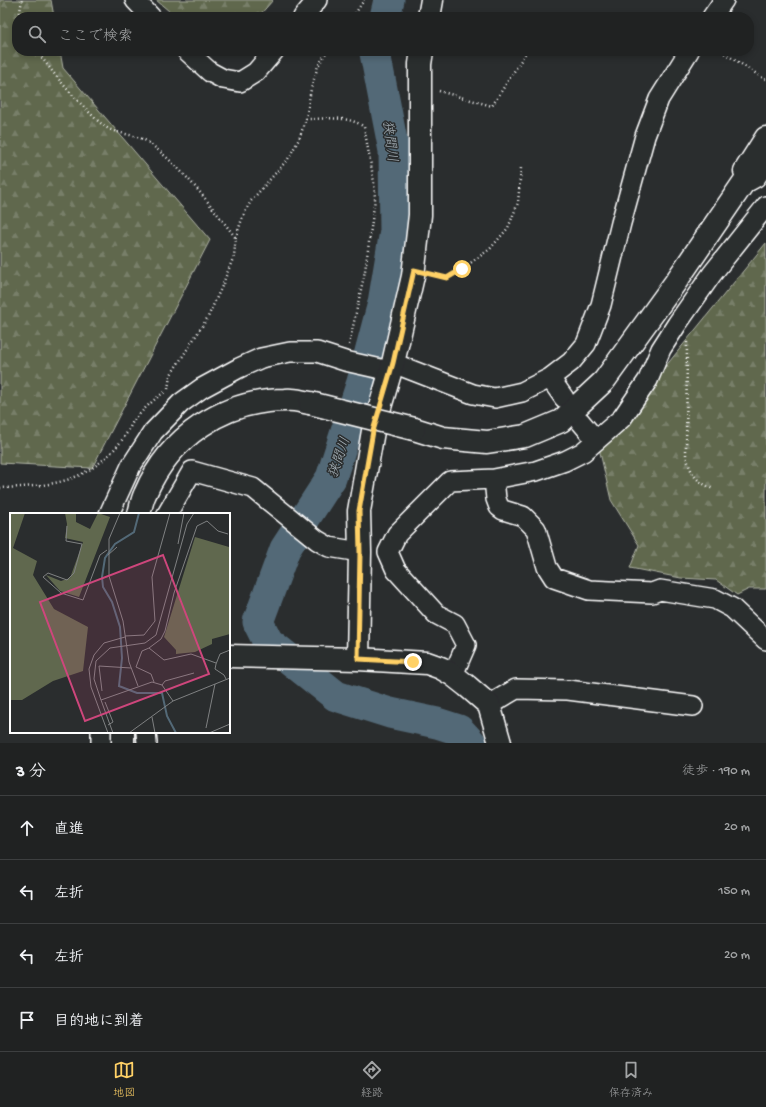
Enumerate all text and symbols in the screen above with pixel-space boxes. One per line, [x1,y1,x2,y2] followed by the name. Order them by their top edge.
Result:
[12,12,754,56] search box
[26,23,48,45] icon: search
[58,28,133,46] text: ここで検索
[378,119,401,163] water label: 狭間川
[453,260,471,278] route start
[325,435,355,480] water label: 狭間川
[10,513,230,733] inset map
[404,653,422,671] route end
[16,763,46,783] text: 3 分
[682,764,750,779] text: 徒歩 · 190 m
[16,817,38,839] icon: ahead
[724,820,750,835] text: 20 m
[54,821,84,839] text: 直進
[16,881,38,903] icon: left
[718,884,750,899] text: 150 m
[54,885,84,903] text: 左折
[16,945,38,967] icon: left
[724,948,750,963] text: 20 m
[54,949,84,967] text: 左折
[16,1009,38,1031] icon: arrive
[54,1013,144,1031] text: 目的地に到着
[113,1059,135,1100] tab: 地図
[361,1059,383,1100] tab: 経路
[609,1059,653,1100] tab: 保存済み

